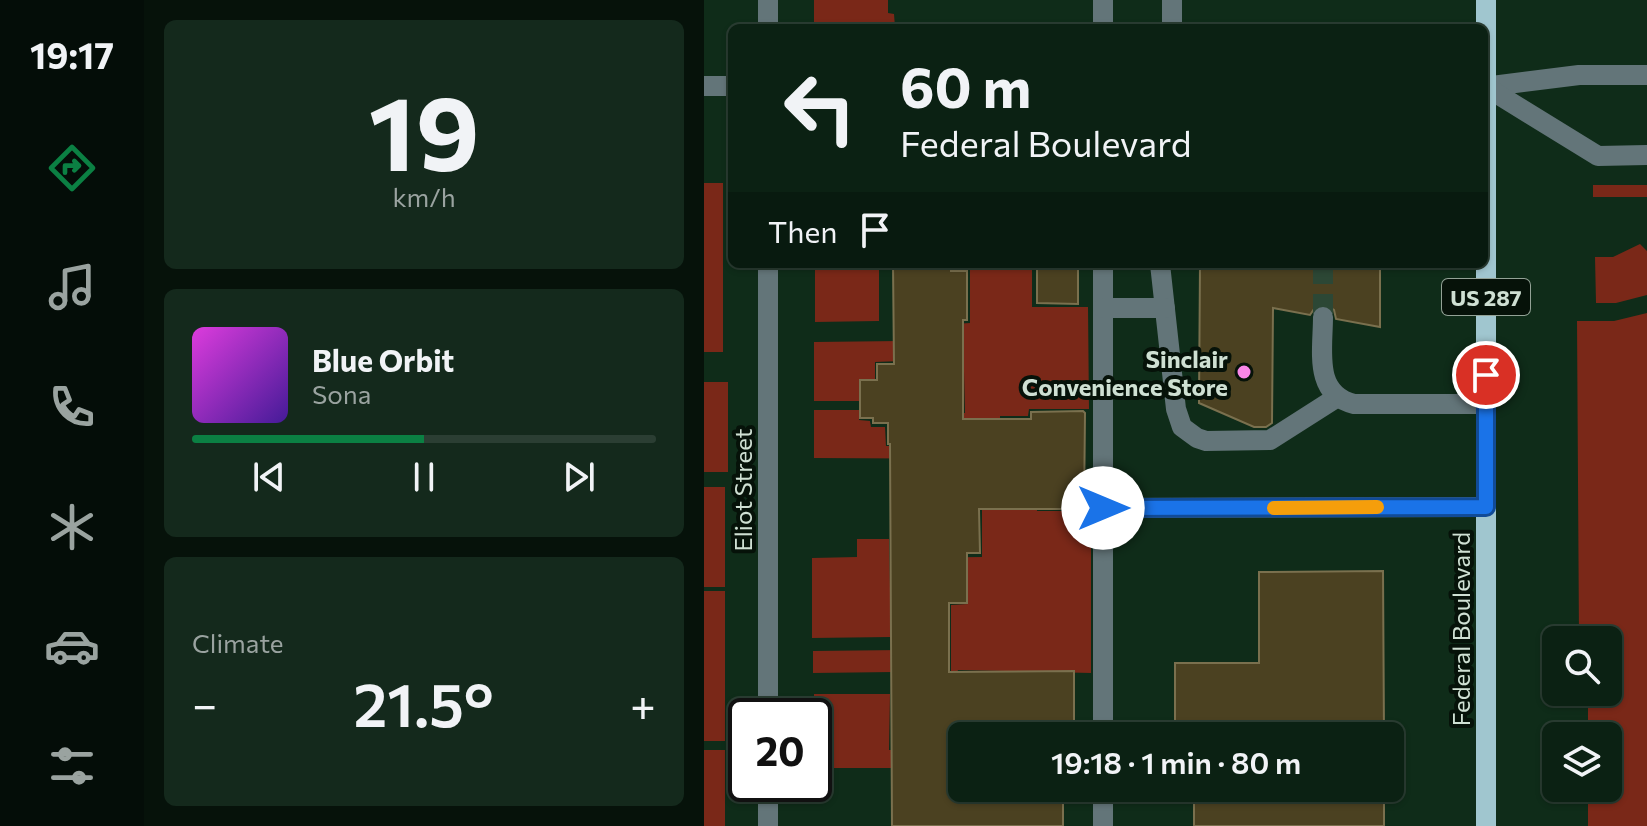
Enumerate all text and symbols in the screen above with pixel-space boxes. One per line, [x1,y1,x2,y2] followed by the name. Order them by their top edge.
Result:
[30,32,114,76] text: 19:17
[900,51,1031,120] text: 60 m
[768,56,872,160] icon: left
[368,65,480,192] text: 19
[900,120,1192,164] text: Federal Boulevard
[44,140,100,196] icon: directions
[392,181,456,212] text: km/h
[853,208,897,252] icon: arrive
[768,212,837,249] text: Then
[44,259,100,315] icon: music
[1442,279,1530,315] road number: US 287
[312,341,454,378] text: Blue Orbit
[1452,341,1520,409] pin
[1022,344,1228,401] place label: Sinclair Convenience Store
[1464,353,1508,397] icon: arrive
[1235,363,1253,381] marker: Sinclair Convenience Store
[312,378,371,409] text: Sona
[44,379,100,435] icon: phone
[728,428,757,551] street label: Eliot Street
[247,455,291,499] icon: previous
[402,455,446,499] icon: pause
[557,455,601,499] icon: next
[1061,466,1145,550] position arrow
[44,499,100,555] icon: climate
[1446,532,1475,726] street label: Federal Boulevard
[44,618,100,674] icon: car
[1542,626,1622,802] map controls
[1542,626,1622,706] button: search
[192,627,284,658] text: Climate
[353,666,494,739] text: 21.5°
[192,676,217,730] text: −
[630,676,656,730] text: +
[728,698,832,802] speed limit sign: 20
[1542,722,1622,802] button: layers
[44,738,100,794] icon: filters
[1051,743,1301,780] text: 19:18 · 1 min · 80 m

